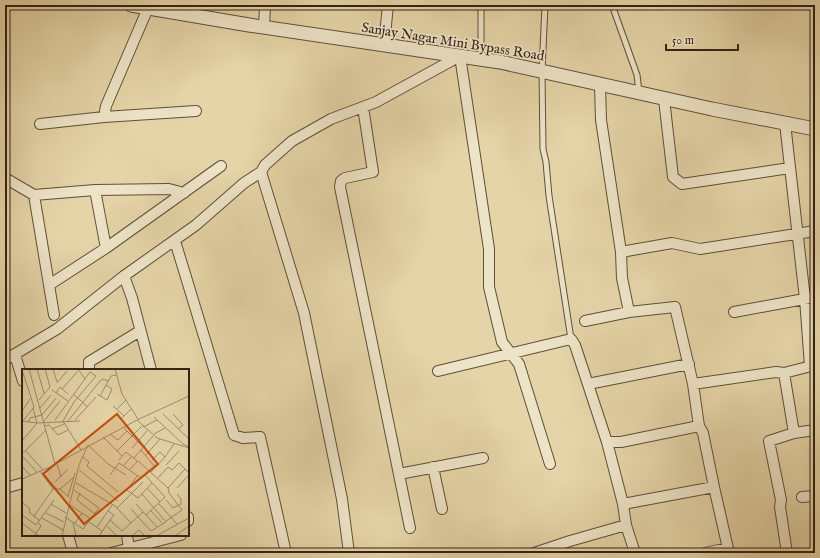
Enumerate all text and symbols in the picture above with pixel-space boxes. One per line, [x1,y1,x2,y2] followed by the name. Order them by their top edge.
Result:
[360,19,546,65] street label: Sanjay Nagar Mini Bypass Road
[666,26,738,52] scale bar
[672,33,694,48] text: 50 m
[22,369,189,536] inset map

